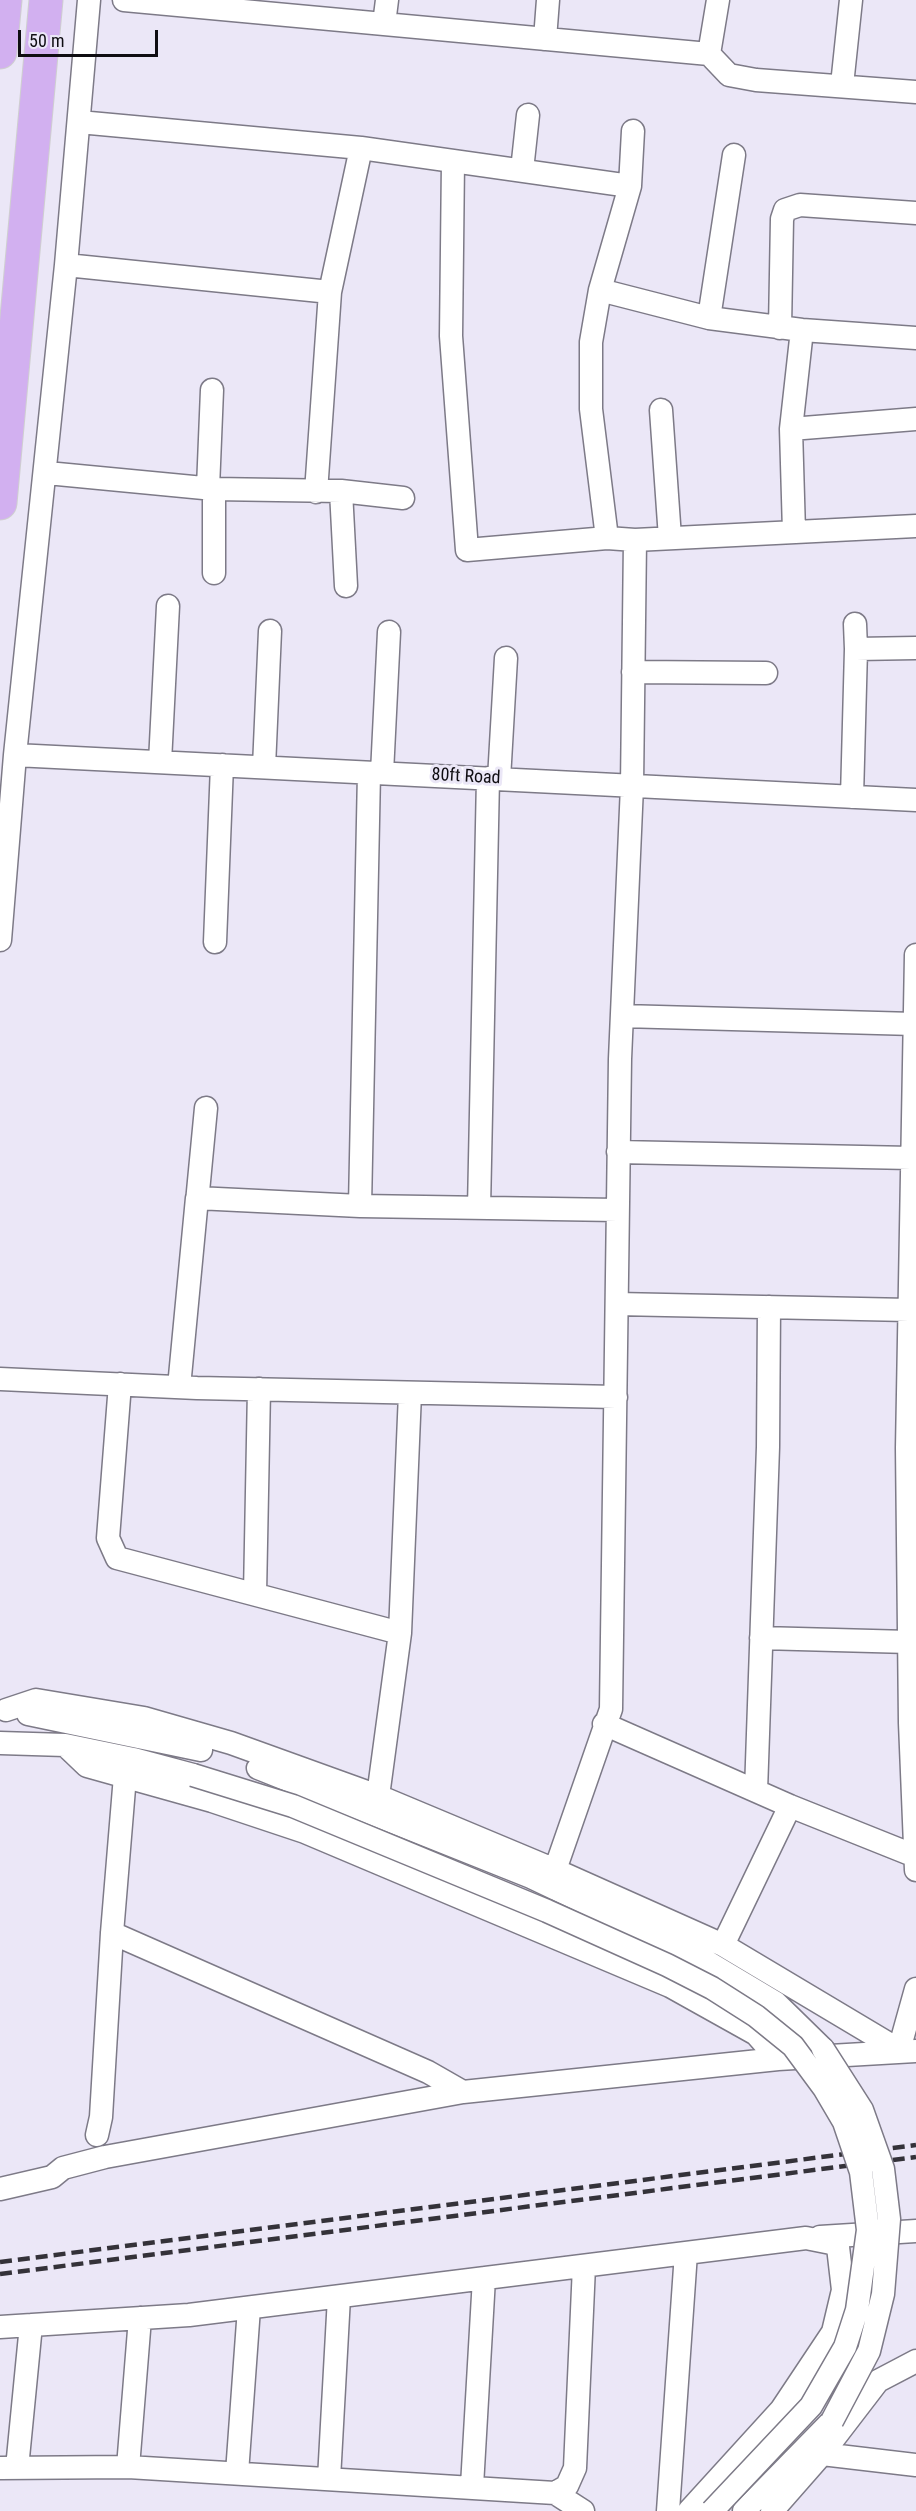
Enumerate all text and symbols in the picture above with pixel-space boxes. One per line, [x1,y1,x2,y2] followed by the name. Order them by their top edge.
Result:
[21,18,160,56] scale bar
[29,30,64,51] text: 50 m
[431,764,501,790] street label: 80ft Road

